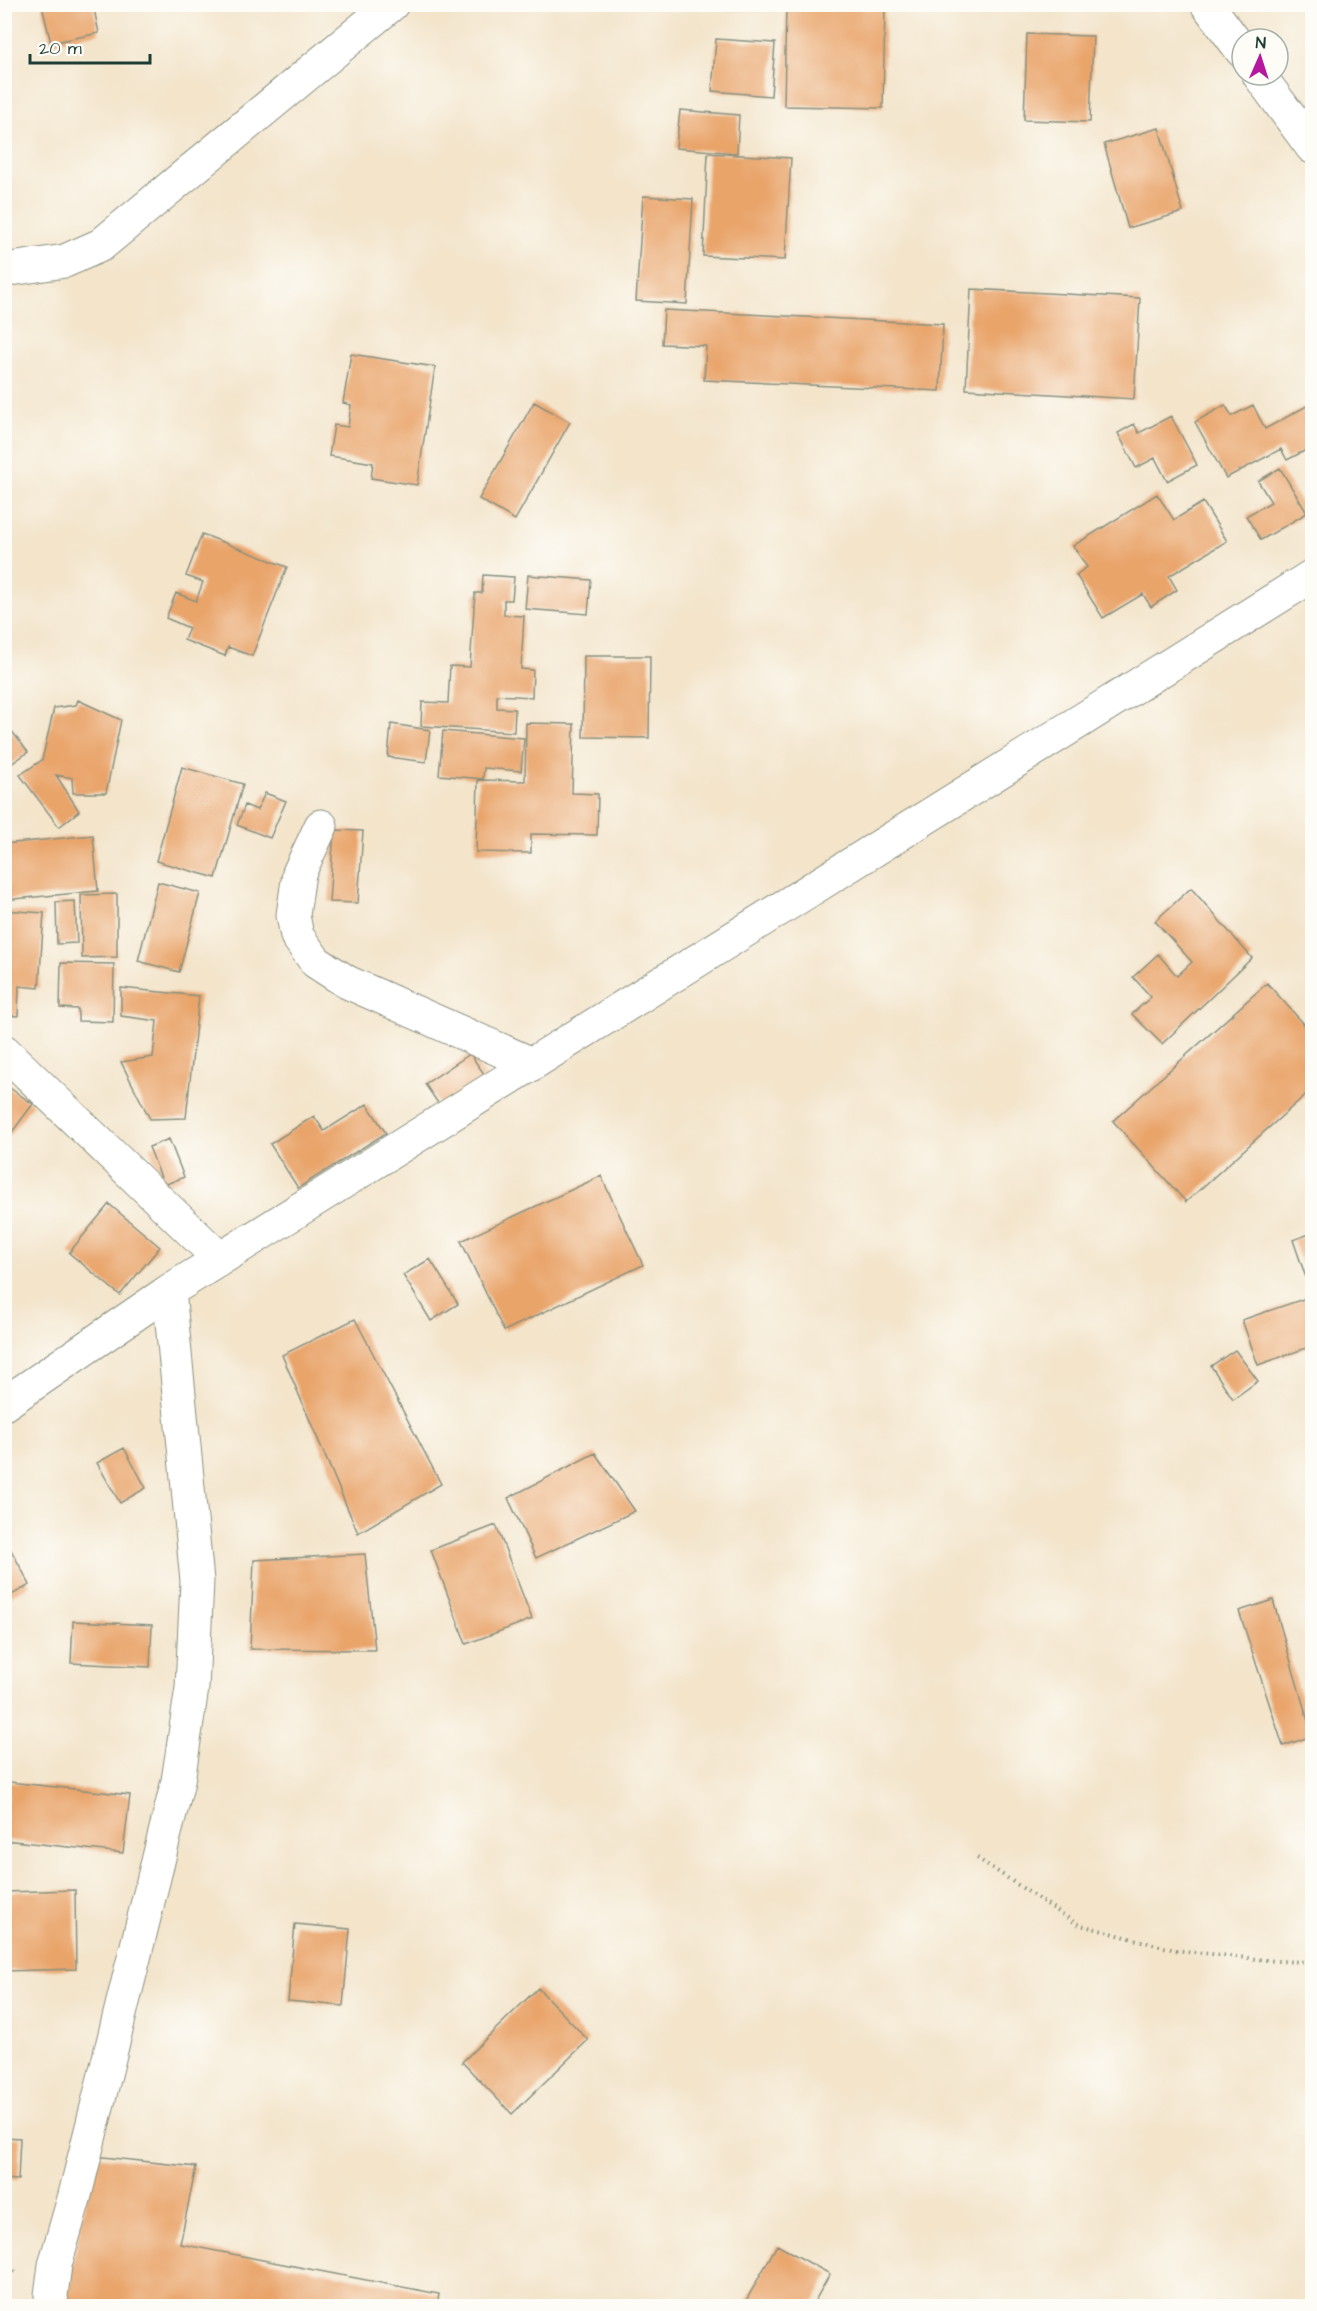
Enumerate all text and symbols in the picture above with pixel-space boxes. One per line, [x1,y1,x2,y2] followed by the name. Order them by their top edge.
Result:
[30,27,150,65] scale bar
[1230,27,1290,87] north arrow
[1255,32,1266,54] text: N
[39,36,82,61] text: 20 m

